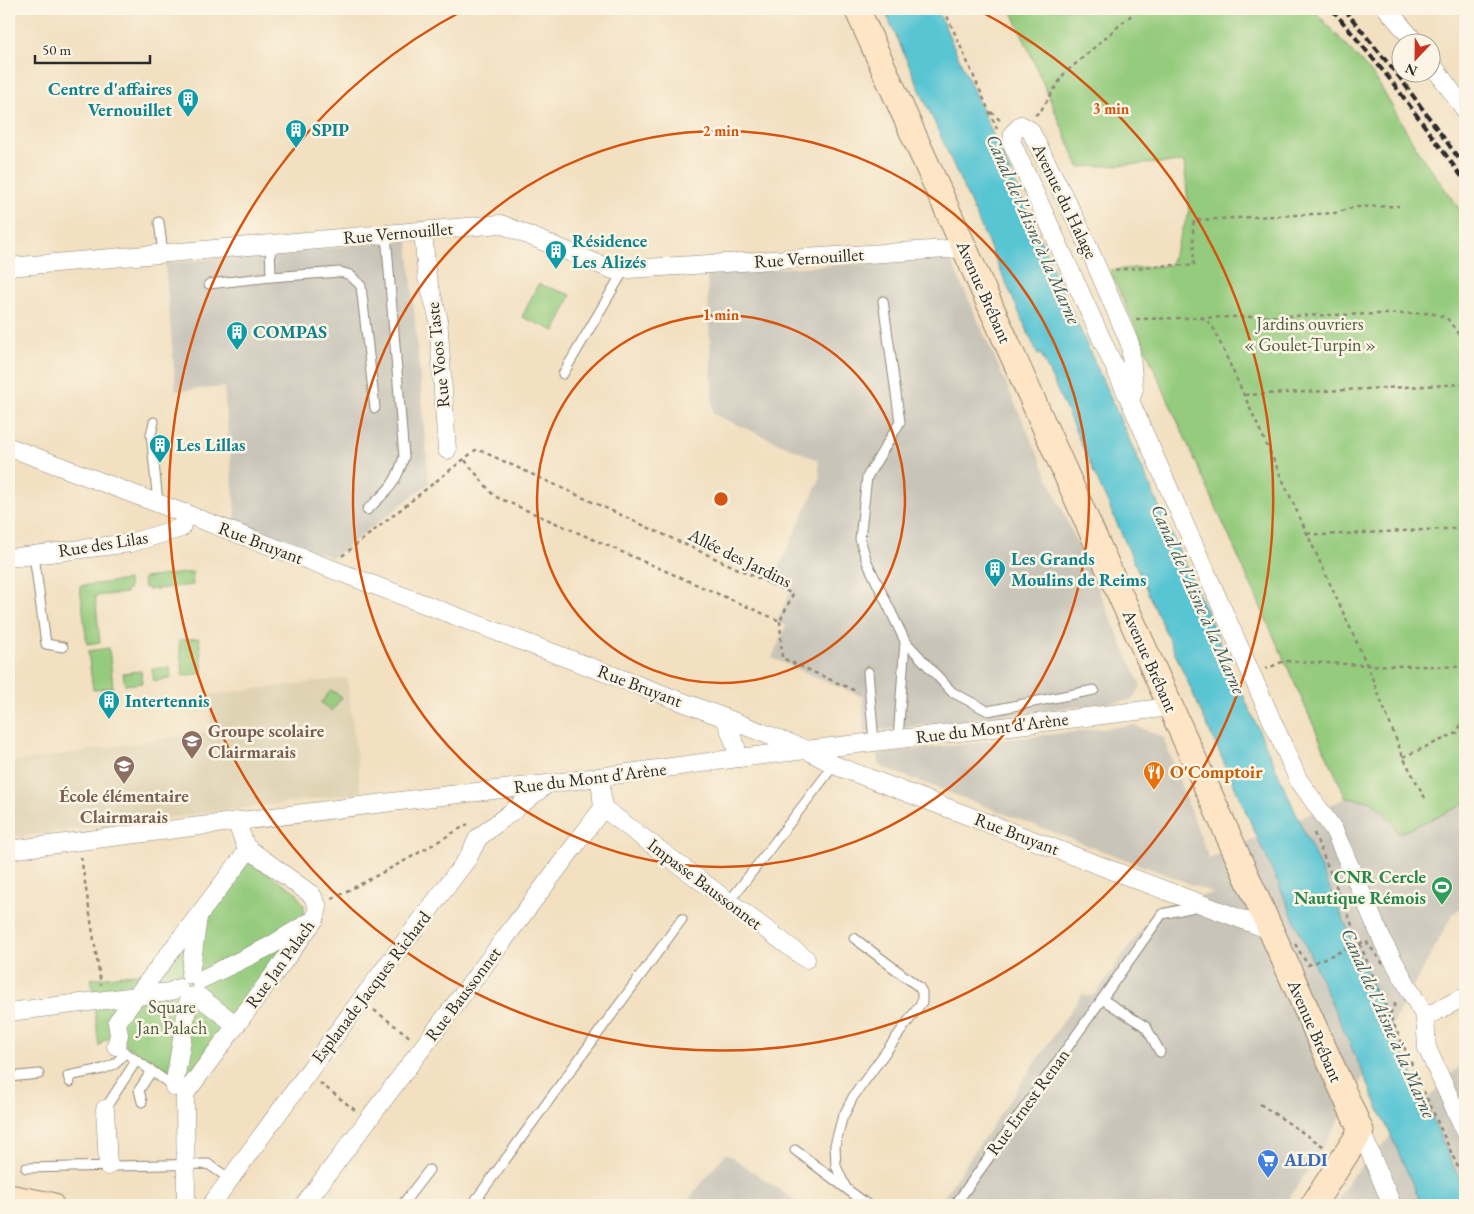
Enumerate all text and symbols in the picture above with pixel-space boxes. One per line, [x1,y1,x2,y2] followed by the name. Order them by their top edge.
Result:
[35,32,150,64] scale bar
[1392,32,1442,82] north arrow
[42,40,71,59] text: 50 m
[1402,59,1420,81] text: N
[48,77,172,121] place label: Centre d'affaires Vernouillet
[176,87,200,118] building icon: Centre d'affaires Vernouillet
[1093,99,1130,118] text: 3 min
[284,118,308,149] building icon: SPIP
[312,118,349,141] place label: SPIP
[703,121,740,140] text: 2 min
[980,130,1087,329] water label: Canal de l'Aisne à la Marne
[1027,138,1103,262] street label: Avenue du Halage
[342,216,454,249] street label: Rue Vernouillet
[572,229,648,273] place label: Résidence Les Alizés
[951,236,1017,347] street label: Avenue Brébant
[544,239,568,270] building icon: Résidence Les Alizés
[753,242,865,273] street label: Rue Vernouillet
[421,301,454,409] street label: Rue Voos Taste
[703,305,740,324] text: 1 min
[1244,312,1376,356] park label: Jardins ouvriers « Goulet-Turpin »
[225,320,249,351] building icon: COMPAS
[253,320,327,343] place label: COMPAS
[148,433,172,464] building icon: Les Lillas
[176,433,246,456] place label: Les Lillas
[712,490,730,508] centre of rings
[1145,500,1252,699] water label: Canal de l'Aisne à la Marne
[216,516,307,569] street label: Rue Bruyant
[684,522,796,593] street label: Allée des Jardins
[56,525,150,562] street label: Rue des Lilas
[1011,547,1146,591] place label: Les Grands Moulins de Reims
[983,557,1007,588] building icon: Les Grands Moulins de Reims
[1117,605,1183,716] street label: Avenue Brébant
[595,659,686,712] street label: Rue Bruyant
[97,689,121,720] building icon: Intertennis
[125,689,210,712] place label: Intertennis
[914,707,1069,748] street label: Rue du Mont d'Arène
[208,719,325,763] place label: Groupe scolaire Clairmarais
[180,729,204,760] school or university icon: Groupe scolaire Clairmarais
[112,754,136,785] school or university icon: École élémentaire Clairmarais
[512,757,667,798] street label: Rue du Mont d'Arène
[1142,760,1166,791] restaurant icon: O'Comptoir
[1170,760,1263,783] place label: O'Comptoir
[59,784,189,828] place label: École élémentaire Clairmarais
[972,807,1063,860] street label: Rue Bruyant
[643,833,768,935] street label: Impasse Baussonnet
[1294,865,1426,909] place label: CNR Cercle Nautique Rémois
[1430,875,1454,906] sports icon: CNR Cercle Nautique Rémois
[306,905,436,1067] street label: Esplanade Jacques Richard
[240,915,319,1012] street label: Rue Jan Palach
[1335,924,1442,1123] water label: Canal de l'Aisne à la Marne
[420,942,506,1046] street label: Rue Baussonnet
[1282,975,1348,1086] street label: Avenue Brébant
[135,995,207,1039] park label: Square Jan Palach
[981,1043,1074,1160] street label: Rue Ernest Renan
[1256,1148,1280,1179] supermarket icon: ALDI
[1283,1148,1328,1171] place label: ALDI

